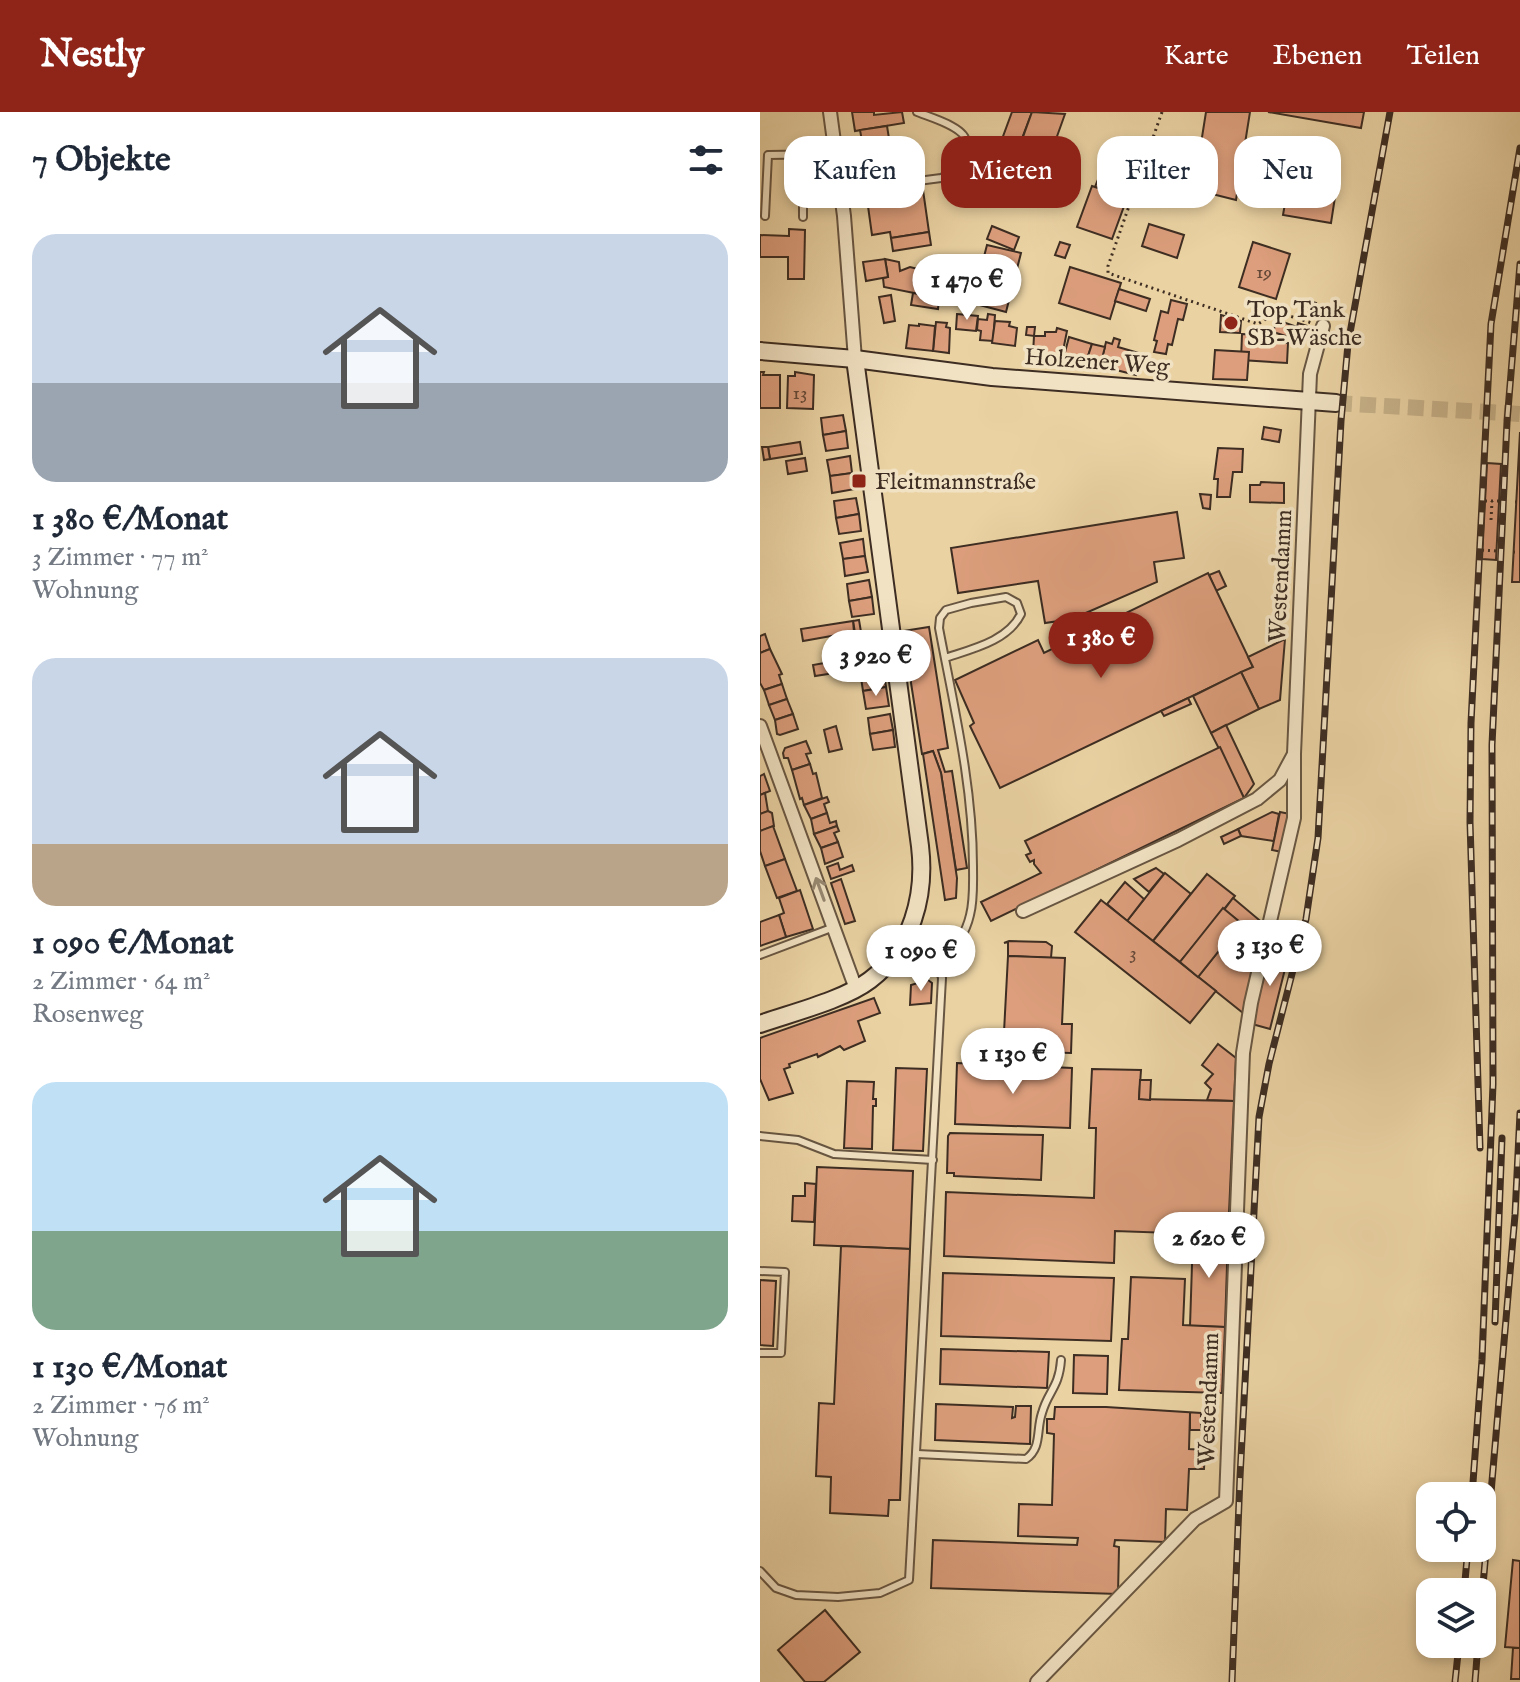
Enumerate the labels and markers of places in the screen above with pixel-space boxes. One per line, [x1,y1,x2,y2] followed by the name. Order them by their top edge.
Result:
[893,254,1041,322] pin: 1 470 €
[1247,295,1362,354] place label: Top Tank SB-Wäsche
[1222,314,1240,332] marker: Top Tank SB-Wäsche
[875,467,1036,498] place label: Fleitmannstraße
[850,472,868,490] marker: Fleitmannstraße
[1027,612,1175,680] pin: 1 380 €
[802,630,950,698] pin: 3 920 €
[1196,920,1344,988] pin: 3 130 €
[847,925,995,993] pin: 1 090 €
[939,1028,1087,1096] pin: 1 130 €
[1135,1212,1283,1280] pin: 2 620 €

